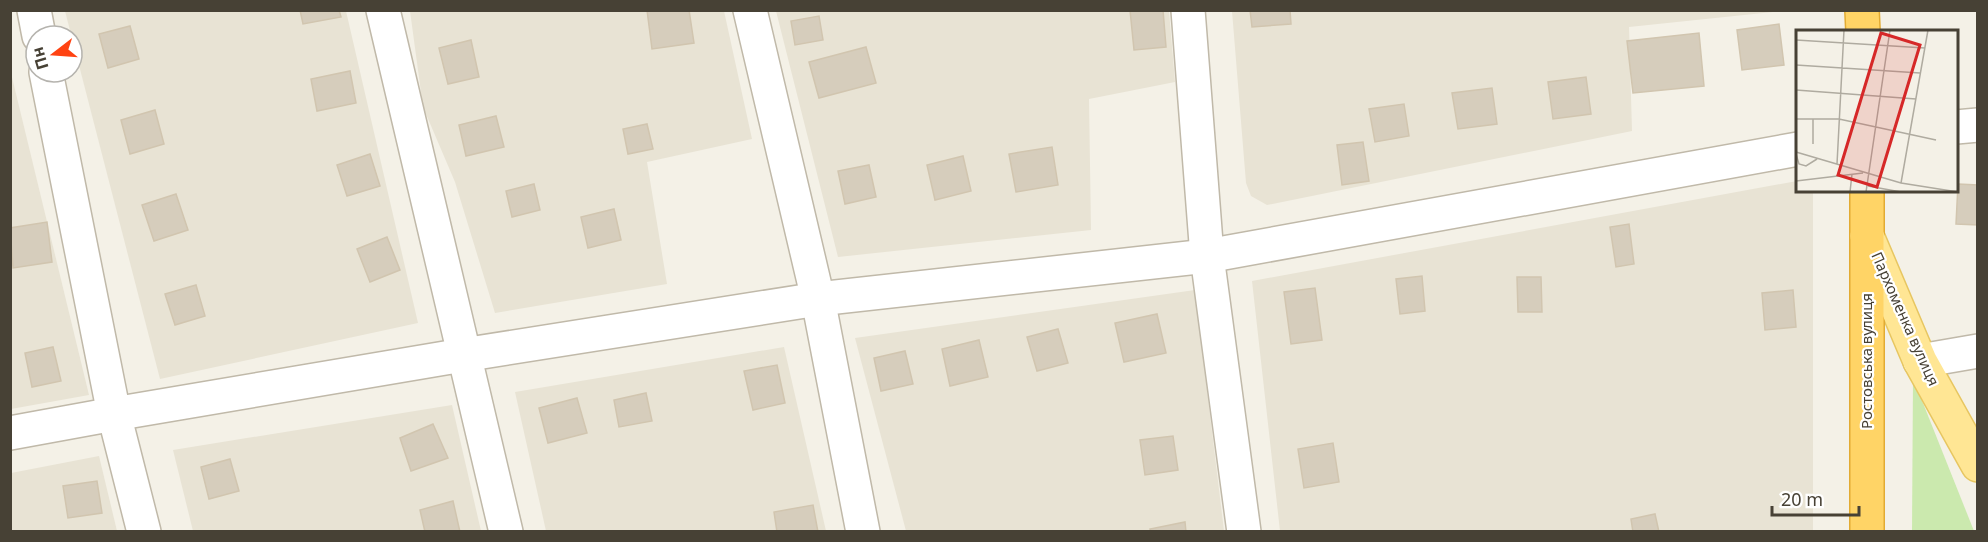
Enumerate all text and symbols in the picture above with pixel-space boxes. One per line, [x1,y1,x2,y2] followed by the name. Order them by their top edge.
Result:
[24,24,84,84] north arrow
[1796,30,1958,192] inset map
[26,44,53,72] text: Пн
[1867,249,1944,389] street label: Пархоменка вулиця
[1856,293,1876,429] street label: Ростовська вулиця
[1772,479,1859,517] scale bar
[1781,487,1823,511] text: 20 m

